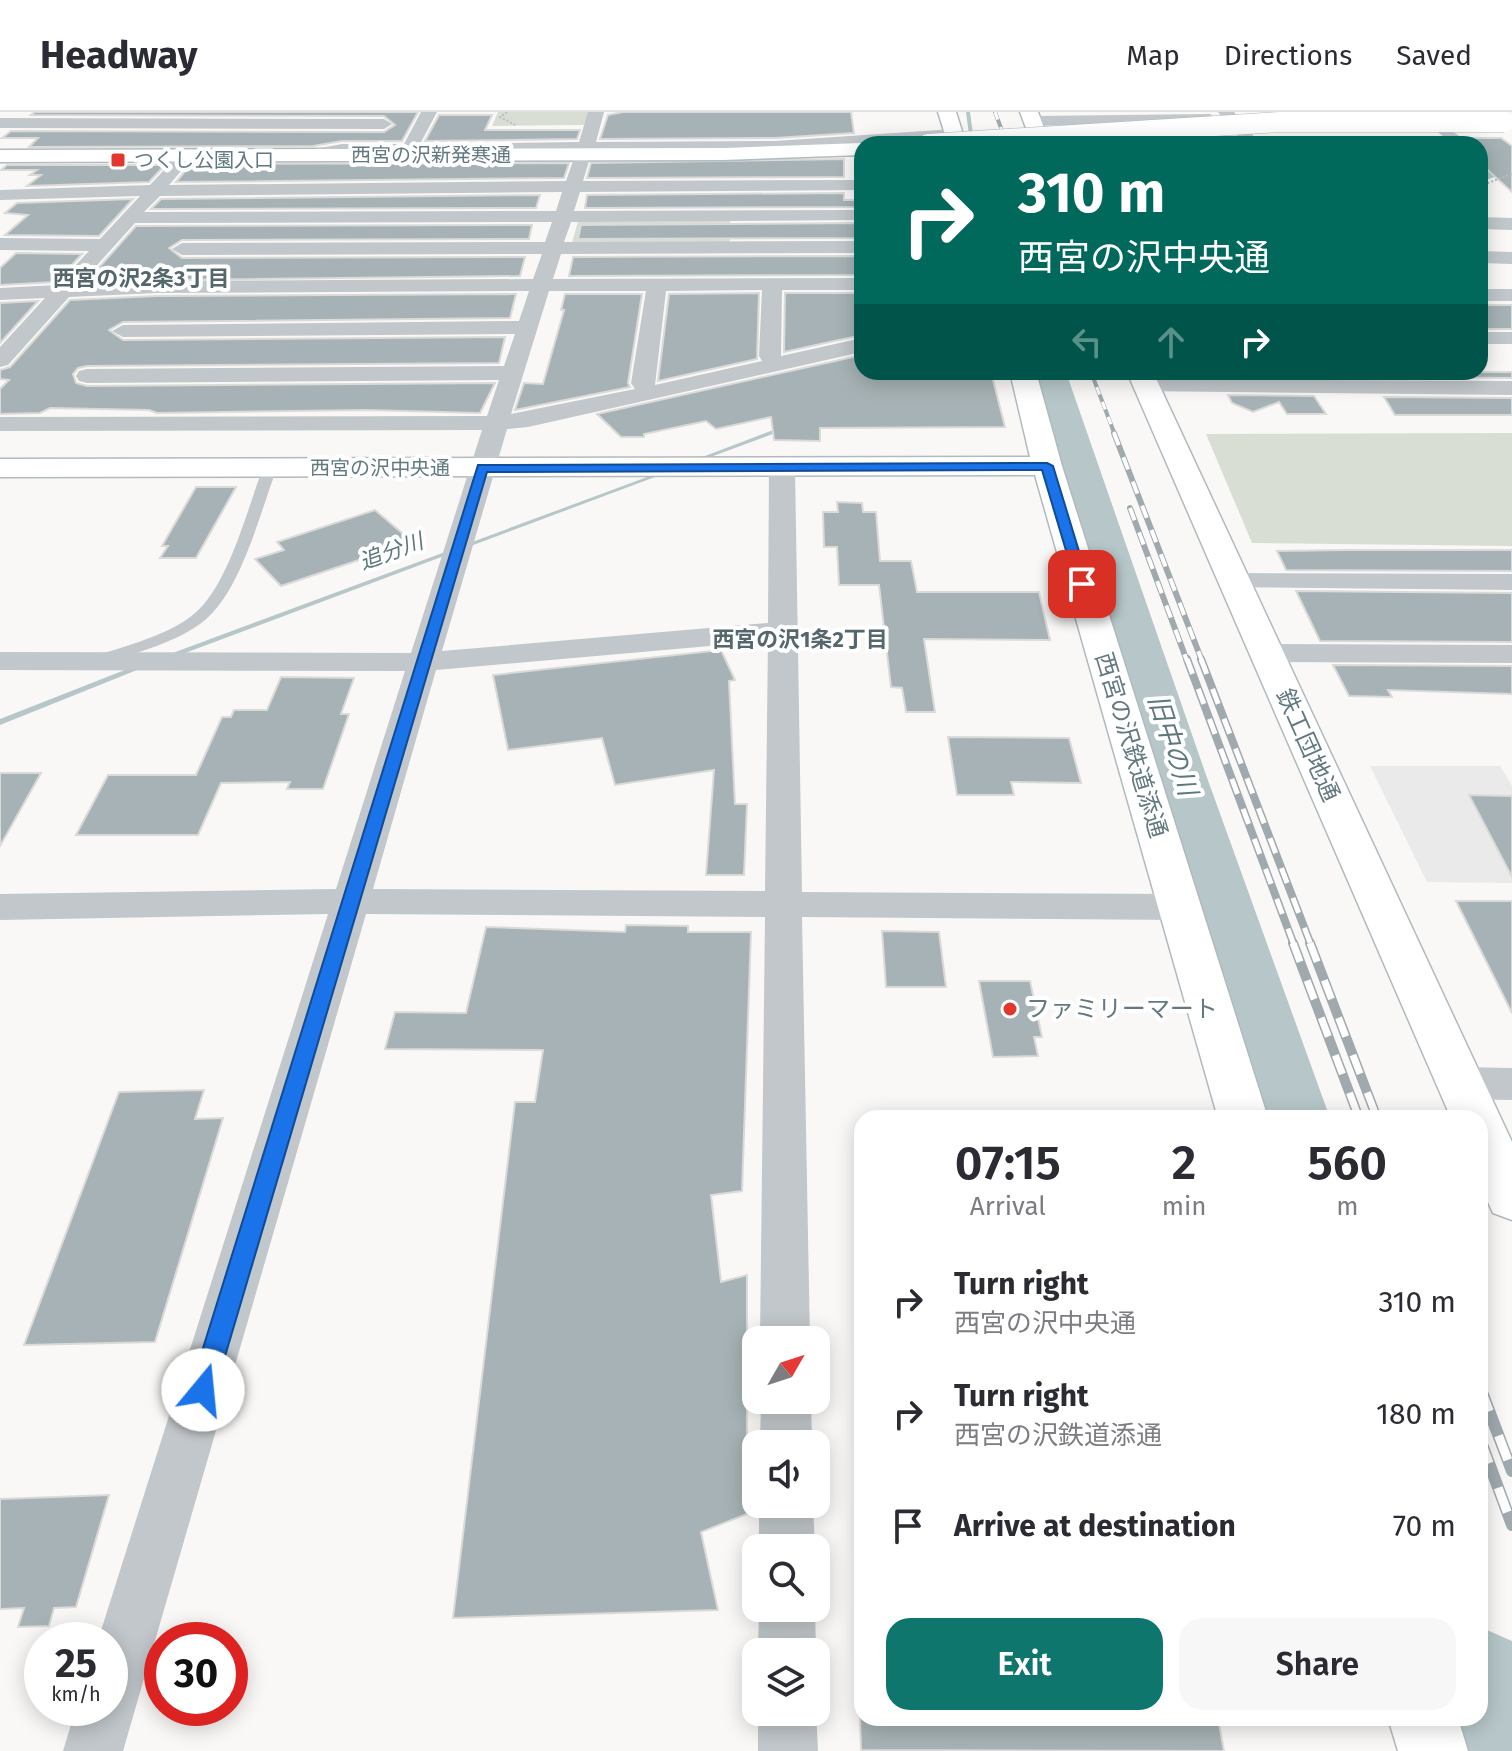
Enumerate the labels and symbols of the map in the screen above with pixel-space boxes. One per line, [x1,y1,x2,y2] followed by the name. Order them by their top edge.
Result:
[351,143,511,167] street label: 西宮の沢新発寒通
[134,148,274,172] place label: つくし公園入口
[109,151,127,169] marker: つくし公園入口
[53,265,229,292] district label: 西宮の沢2条3丁目
[310,456,450,480] street label: 西宮の沢中央通
[356,527,429,575] water label: 追分川
[1048,550,1116,618] pin
[712,626,888,653] district label: 西宮の沢1条2丁目
[1090,649,1172,841] street label: 西宮の沢鉄道添通
[1271,684,1345,806] street label: 鉄工団地通
[1142,691,1204,802] water label: 旧中の川
[1026,995,1218,1023] place label: ファミリーマート
[1001,1000,1019,1018] marker: ファミリーマート
[742,1326,830,1414] north arrow
[161,1348,245,1432] position arrow
[144,1622,248,1726] speed limit sign: 30

